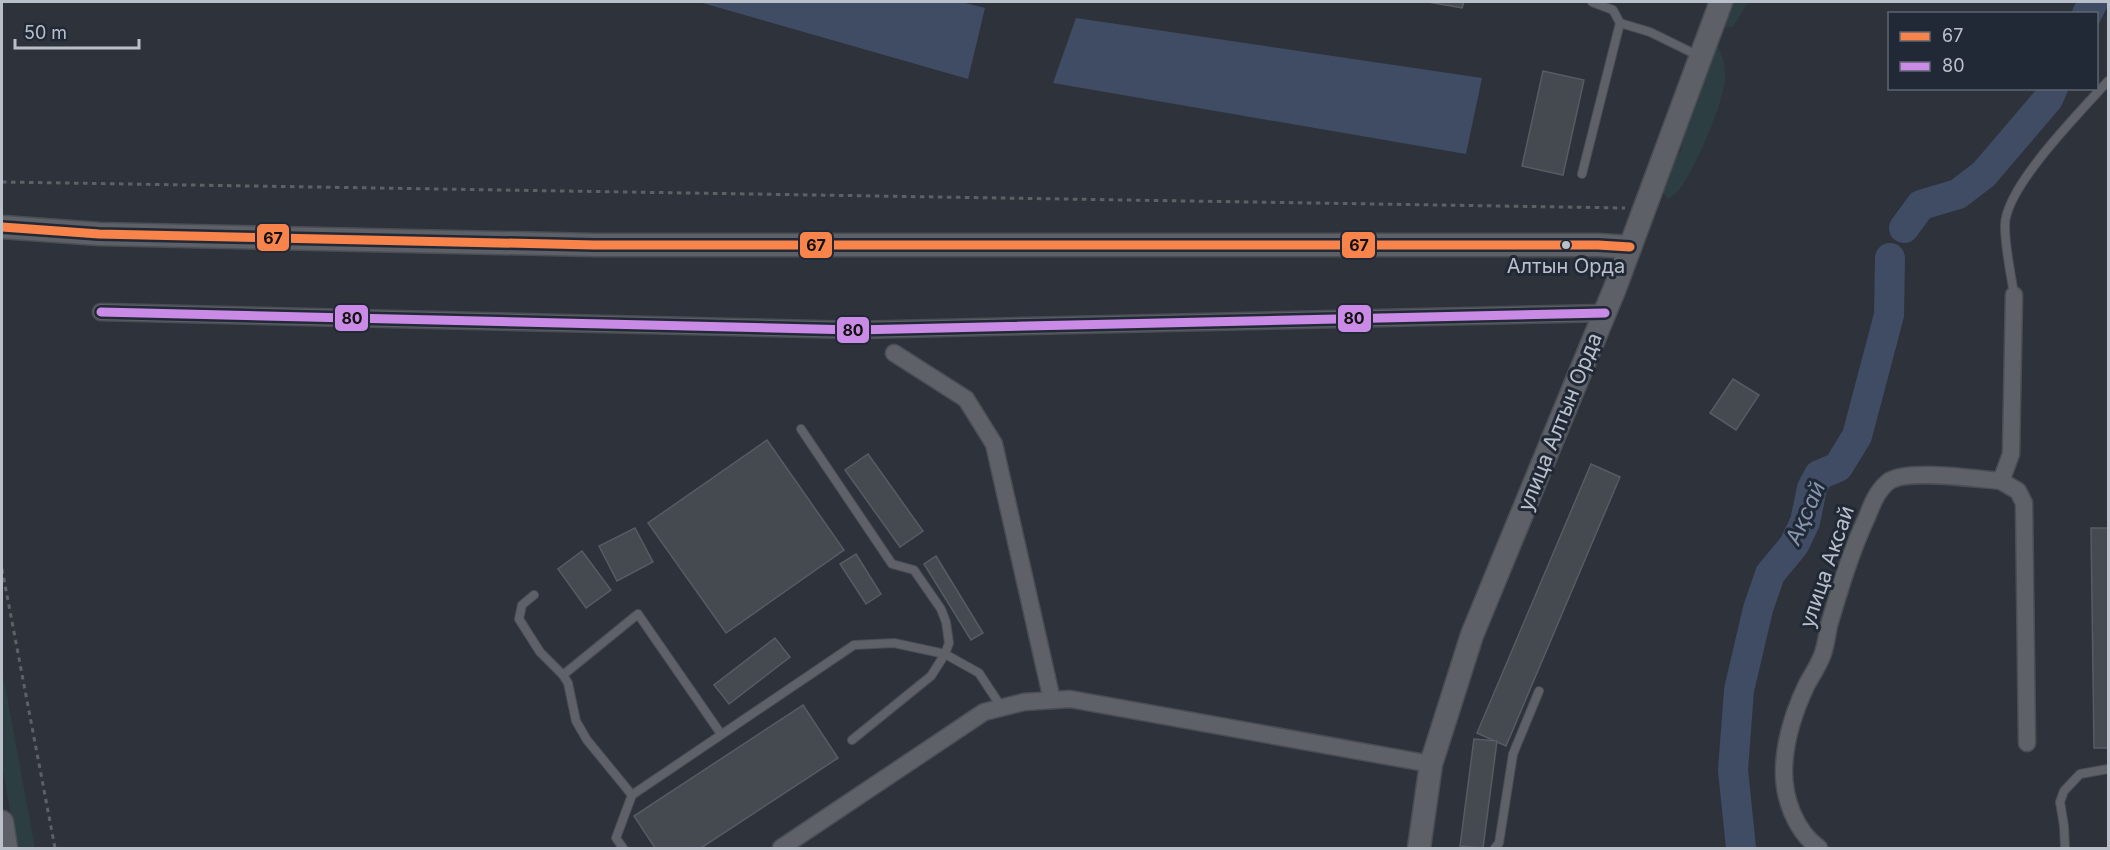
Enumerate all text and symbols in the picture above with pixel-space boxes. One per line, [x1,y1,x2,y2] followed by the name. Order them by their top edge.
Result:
[15,12,140,50] scale bar
[1888,12,2098,90] legend
[24,22,67,43] text: 50 m
[1942,25,1963,46] text: 67
[1942,55,1965,76] text: 80
[256,223,290,252] line badge: 67
[263,228,283,248] text: 67
[799,231,833,259] line badge: 67
[1341,231,1376,259] line badge: 67
[806,235,826,255] text: 67
[1349,235,1369,255] text: 67
[1560,239,1572,251] marker: Алтын Орда
[1507,254,1625,278] place label: Алтын Орда
[334,304,369,332] line badge: 80
[1337,304,1372,333] line badge: 80
[341,308,363,328] text: 80
[1343,308,1365,328] text: 80
[836,316,870,344] line badge: 80
[842,320,864,340] text: 80
[1512,329,1607,515] street label: улица Алтын Орда
[1779,477,1830,550] water label: Ақсай
[1794,503,1859,631] street label: улица Аксай

